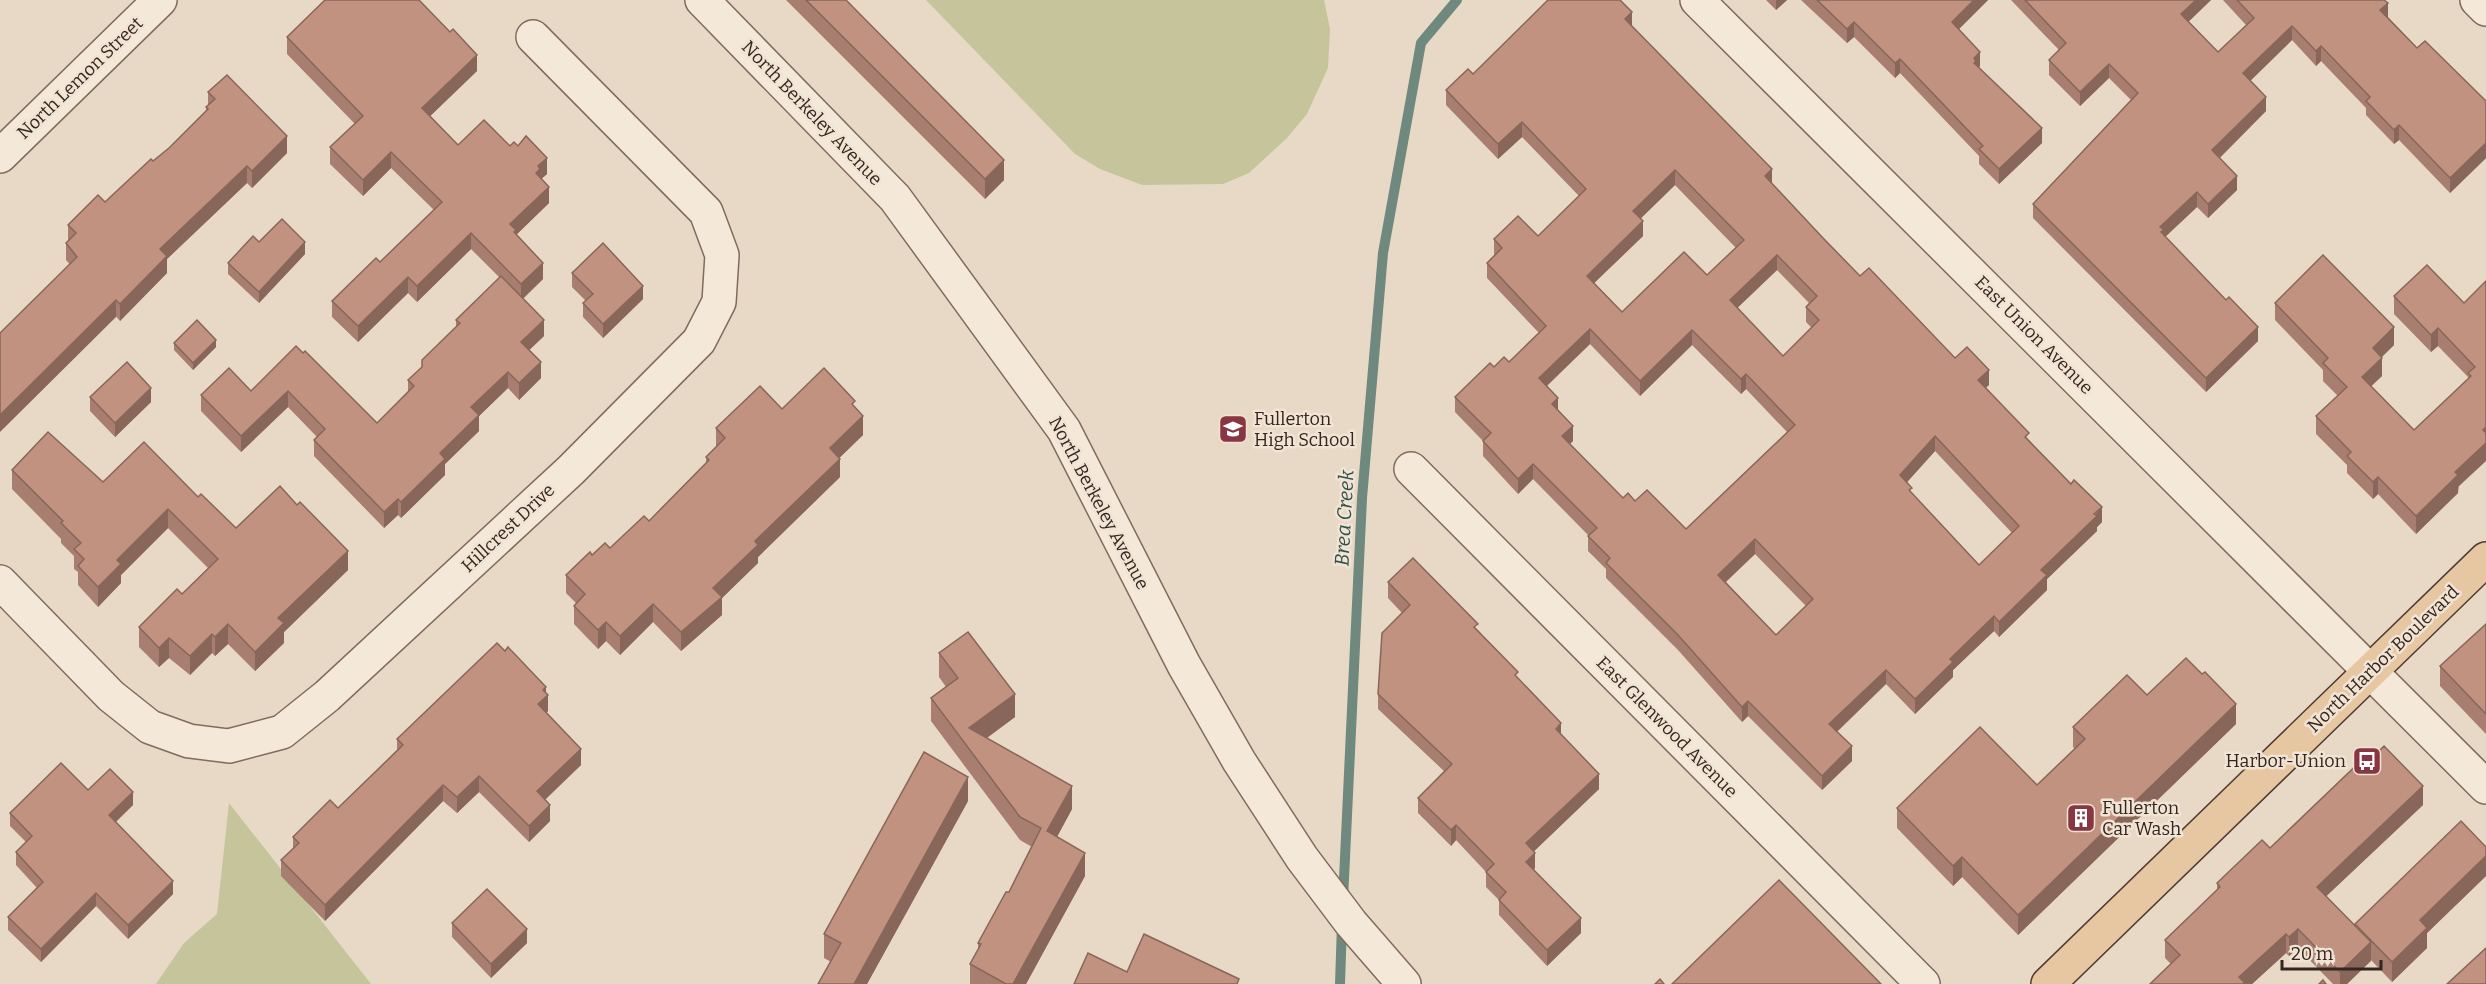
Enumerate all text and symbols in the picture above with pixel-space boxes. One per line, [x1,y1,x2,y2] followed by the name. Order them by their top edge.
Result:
[13,12,148,144] street label: North Lemon Street
[737,36,887,190] street label: North Berkeley Avenue
[1970,271,2098,399] street label: East Union Avenue
[1254,408,1355,451] place label: Fullerton High School
[1044,413,1154,593] street label: North Berkeley Avenue
[1217,413,1249,445] school or university icon: Fullerton High School
[1329,469,1359,567] water label: Brea Creek
[457,479,559,577] street label: Hillcrest Drive
[2303,581,2464,737] street label: North Harbor Boulevard
[1592,652,1742,802] street label: East Glenwood Avenue
[2351,745,2383,777] bus stop icon: Harbor-Union
[2226,750,2347,772] place label: Harbor-Union
[2102,797,2181,840] place label: Fullerton Car Wash
[2065,802,2097,834] building icon: Fullerton Car Wash
[2282,933,2381,971] scale bar
[2291,943,2333,965] text: 20 m

